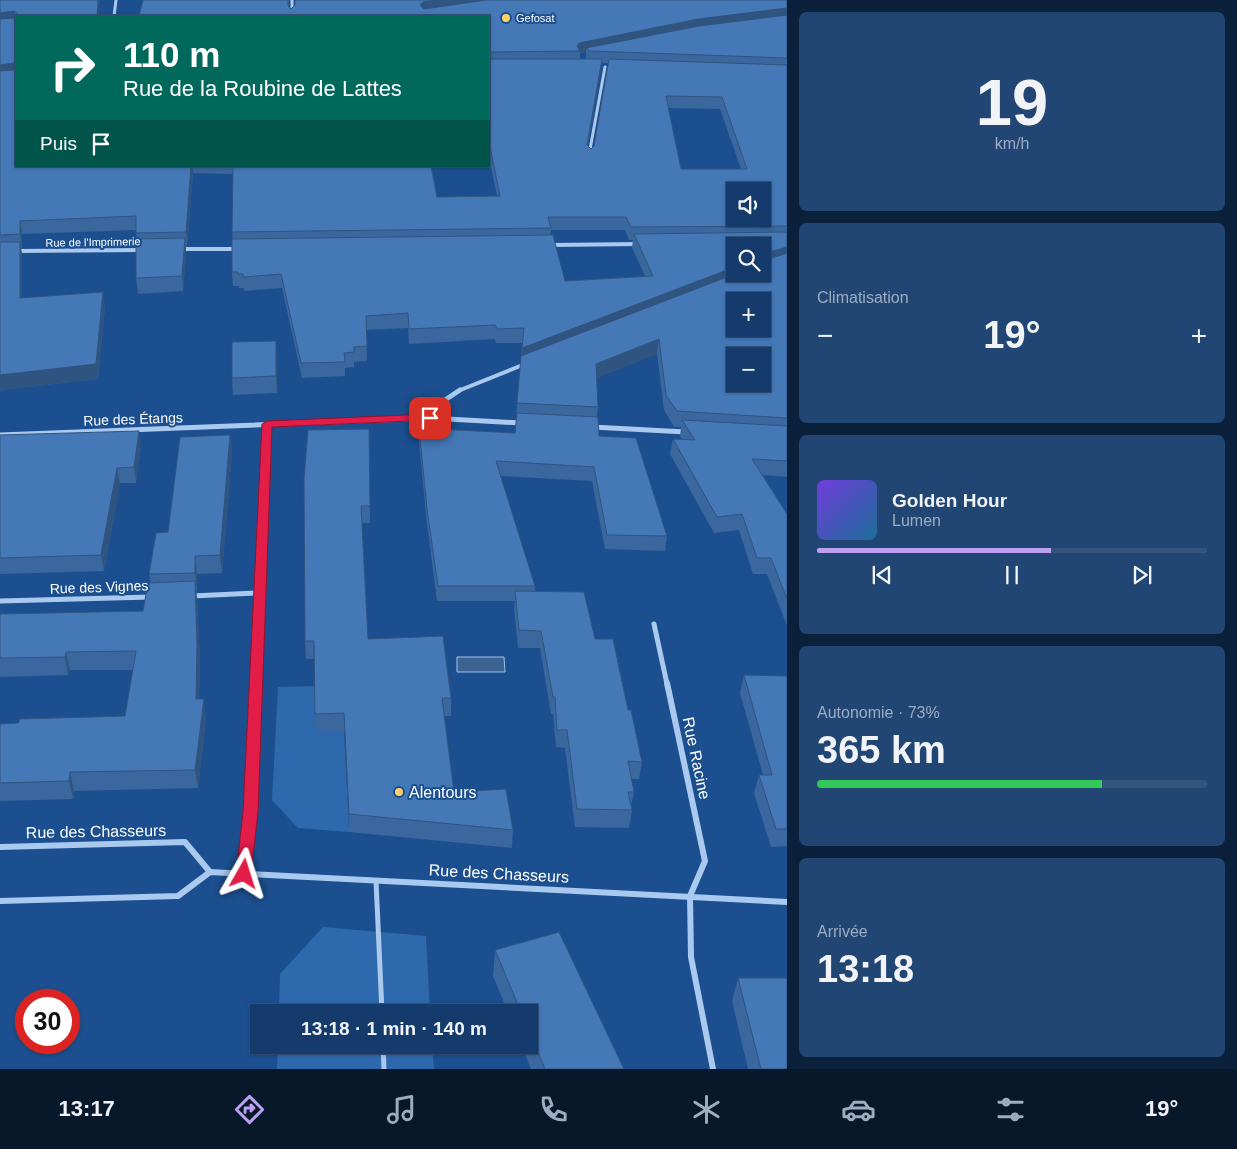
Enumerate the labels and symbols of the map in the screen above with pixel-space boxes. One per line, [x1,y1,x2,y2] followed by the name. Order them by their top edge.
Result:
[500,12,512,24] marker: Gefosat
[516,12,555,24] place label: Gefosat
[45,235,141,249] street label: Rue de l'Imprimerie
[409,397,451,439] pin
[83,409,183,429] street label: Rue des Étangs
[49,577,149,597] street label: Rue des Vignes
[680,715,714,801] street label: Rue Racine
[409,784,477,801] place label: Alentours
[393,786,405,798] marker: Alentours
[26,822,166,841] street label: Rue des Chasseurs
[217,847,269,899] position arrow
[428,861,570,886] street label: Rue des Chasseurs
[15,989,80,1054] speed limit sign: 30

